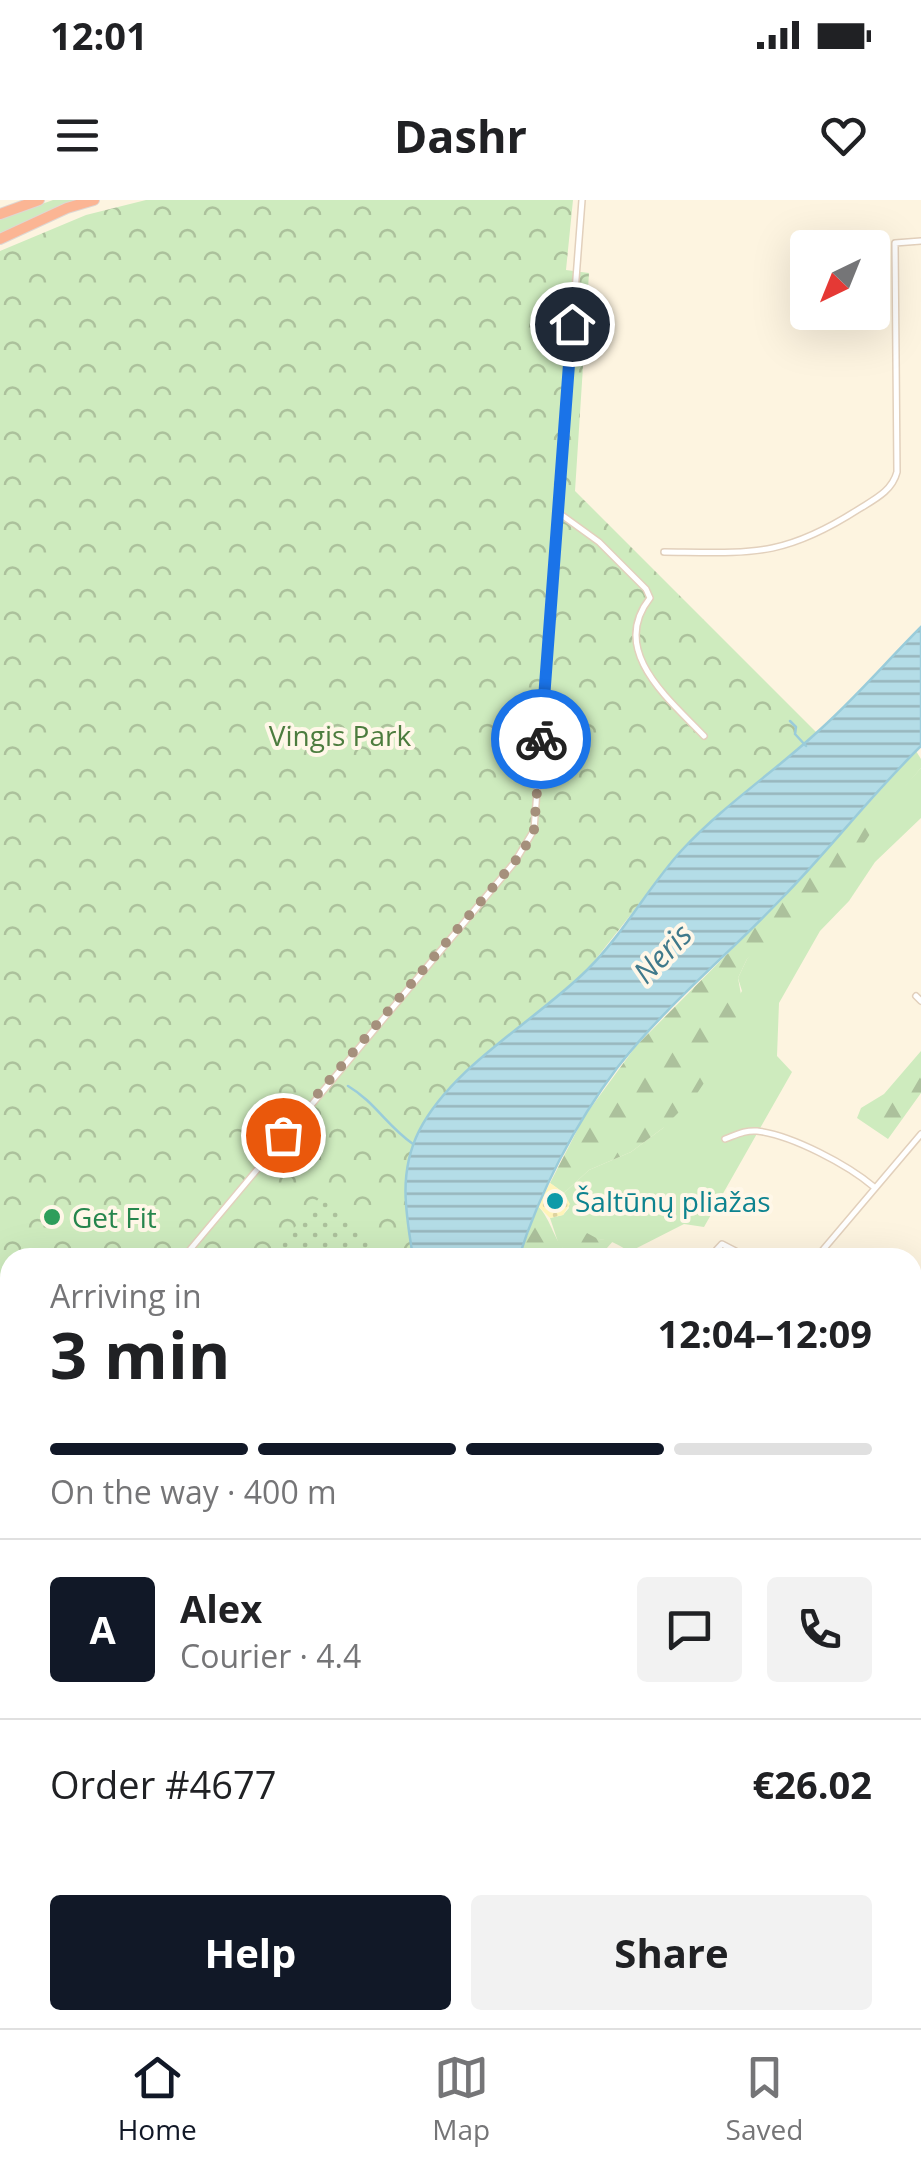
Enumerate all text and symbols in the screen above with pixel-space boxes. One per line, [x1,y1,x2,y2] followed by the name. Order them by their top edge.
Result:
[50,9,148,61] text: 12:01
[394,105,527,166] text: Dashr
[50,108,105,163] icon: menu
[816,108,871,163] icon: heart
[790,230,890,330] north arrow
[790,230,890,330] map controls
[530,282,615,367] pin
[545,297,600,352] icon: home
[491,689,591,789] courier
[514,712,569,767] icon: bike
[269,716,411,754] park label: Vingis Park
[623,914,701,992] water label: Neris
[241,1093,326,1178] pin
[256,1108,311,1163] icon: bag
[575,1182,771,1220] place label: Šaltūnų pliažas
[544,1190,566,1212] marker: Šaltūnų pliažas
[72,1198,157,1236] place label: Get Fit
[41,1206,63,1228] marker: Get Fit
[50,1274,202,1317] text: Arriving in
[658,1307,872,1359] text: 12:04–12:09
[50,1310,230,1398] text: 3 min
[50,1470,337,1513] text: On the way · 400 m
[637,1577,742,1682] button: chat
[767,1577,872,1682] button: phone
[180,1582,262,1634] text: Alex
[89,1603,116,1655] text: A
[180,1634,361,1677] text: Courier · 4.4
[50,1758,277,1810] text: Order #4677
[753,1758,872,1810] text: €26.02
[50,1895,451,2010] button: Help
[471,1895,872,2010] button: Share
[118,2050,197,2148] tab: Home
[432,2050,490,2148] tab: Map
[726,2050,803,2148] tab: Saved

